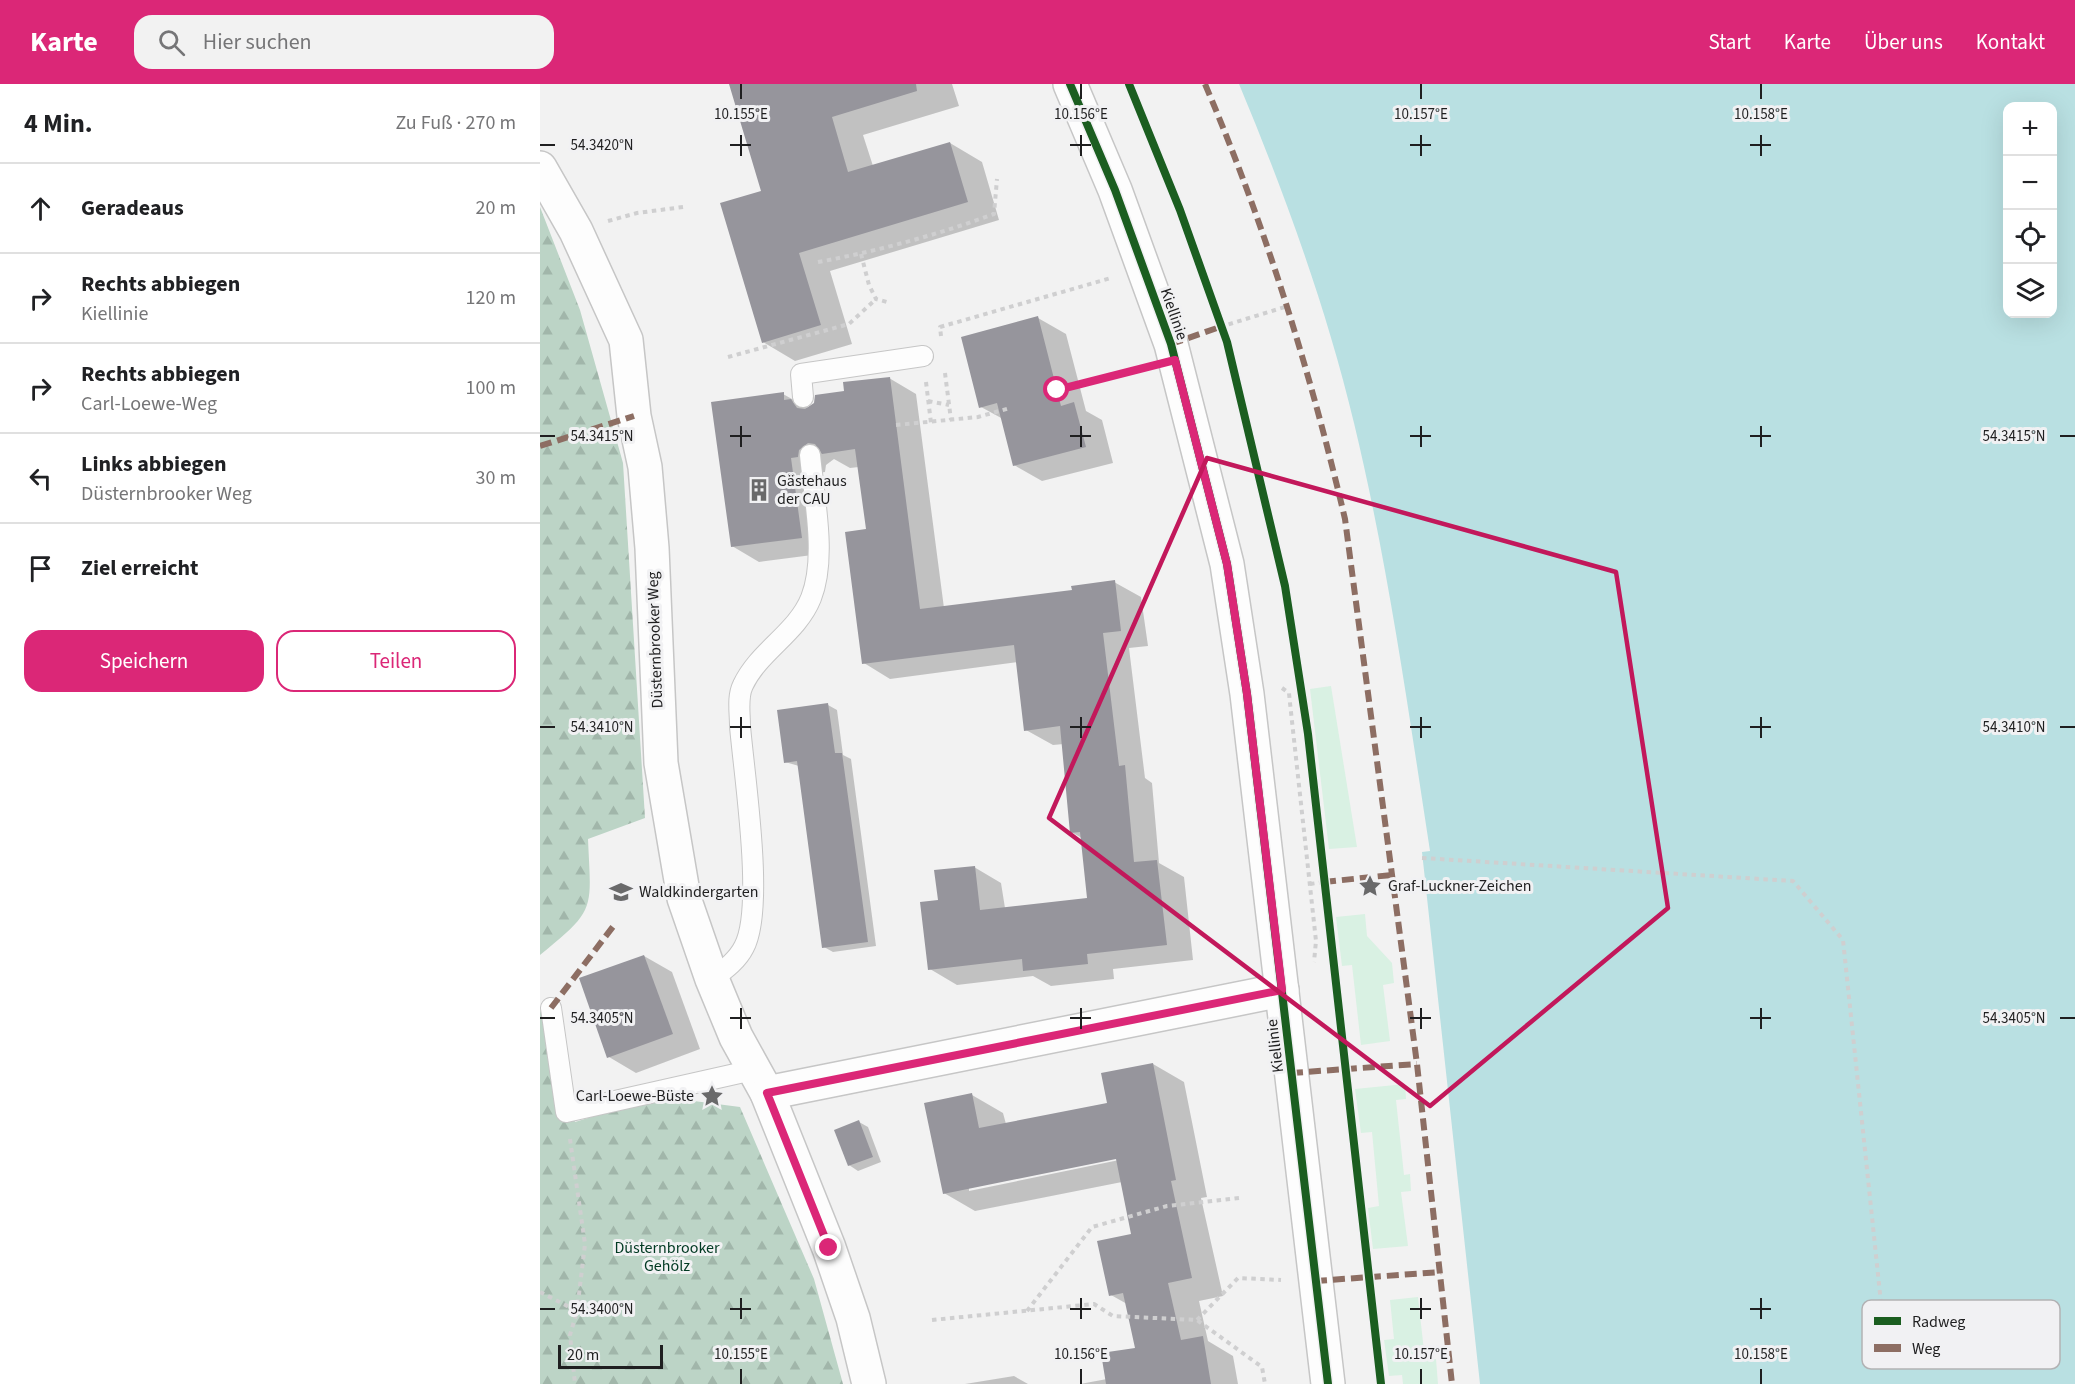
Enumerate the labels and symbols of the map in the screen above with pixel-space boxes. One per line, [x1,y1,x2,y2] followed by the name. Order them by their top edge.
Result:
[714,104,768,125] text: 10.155°E
[1054,104,1108,125] text: 10.156°E
[1394,104,1448,125] text: 10.157°E
[1734,104,1788,125] text: 10.158°E
[570,135,634,156] text: 54.3420°N
[1155,285,1193,343] street label: Kiellinie
[1043,376,1069,402] route start
[570,426,634,447] text: 54.3415°N
[1982,426,2046,447] text: 54.3415°N
[777,470,847,510] place label: Gästehaus der CAU
[746,477,772,503] building icon: Gästehaus der CAU
[642,571,668,709] street label: Düsternbrooker Weg
[570,717,634,738] text: 54.3410°N
[1982,717,2046,738] text: 54.3410°N
[1357,873,1383,899] place icon: Graf-Luckner-Zeichen
[1388,875,1531,897] place label: Graf-Luckner-Zeichen
[608,879,634,905] school or university icon: Waldkindergarten
[639,881,758,903] place label: Waldkindergarten
[570,1008,634,1029] text: 54.3405°N
[1982,1008,2046,1029] text: 54.3405°N
[1261,1018,1289,1074] street label: Kiellinie
[699,1083,725,1109] place icon: Carl-Loewe-Büste
[576,1085,694,1107] place label: Carl-Loewe-Büste
[815,1234,841,1260] route end
[614,1237,720,1277] park label: Düsternbrooker Gehölz
[570,1299,634,1320] text: 54.3400°N
[1862,1300,2060,1369] legend
[1912,1311,1965,1333] text: Radweg
[1912,1338,1940,1360] text: Weg
[558,1342,663,1370] scale bar
[714,1344,768,1365] text: 10.155°E
[1054,1344,1108,1365] text: 10.156°E
[1394,1344,1448,1365] text: 10.157°E
[1734,1344,1788,1365] text: 10.158°E

